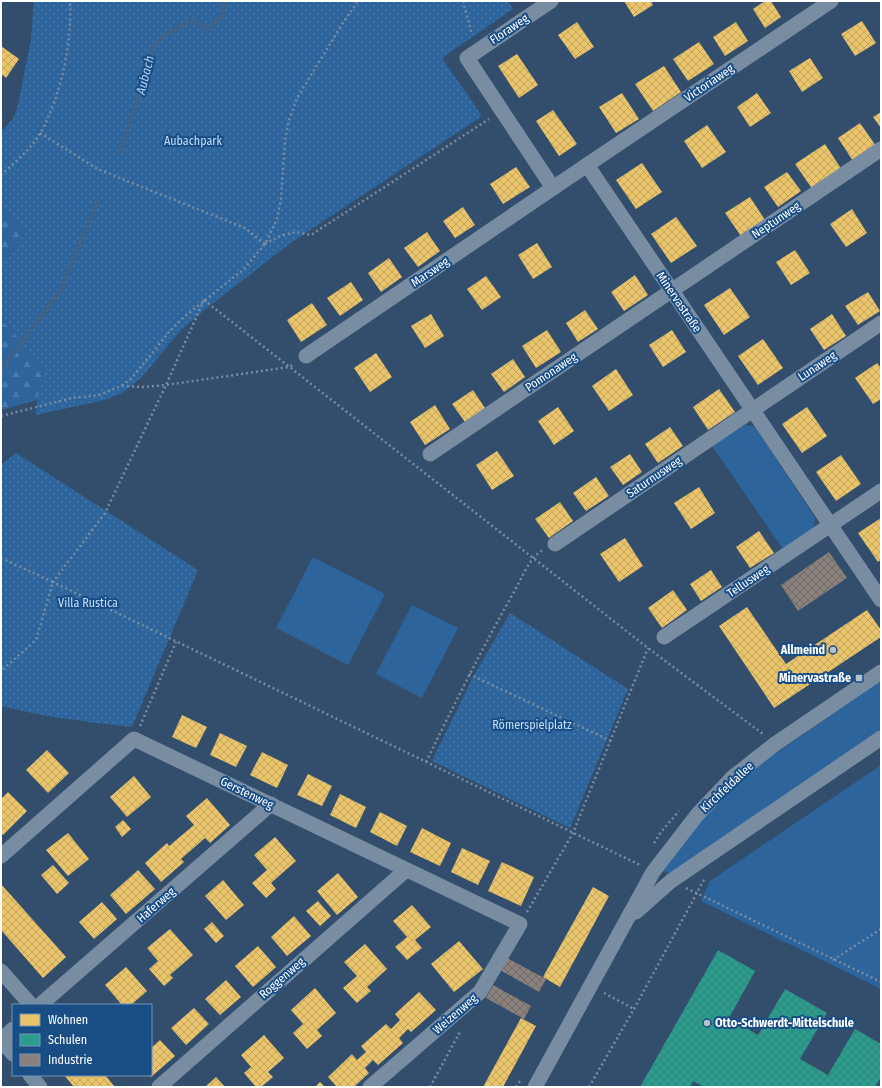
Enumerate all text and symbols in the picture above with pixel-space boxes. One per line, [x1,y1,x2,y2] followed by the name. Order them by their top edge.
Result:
[487,11,531,47] street label: Floraweg
[133,54,157,97] water label: Aubach
[682,61,737,105] street label: Victoriaweg
[164,134,222,148] park label: Aubachpark
[749,198,803,241] street label: Neptunweg
[408,254,452,290] street label: Marsweg
[654,269,704,335] street label: Minervastraße
[795,348,839,384] street label: Lunaweg
[522,349,580,394] street label: Pomonaweg
[624,453,684,501] street label: Saturnusweg
[724,562,772,600] street label: Tellusweg
[58,596,118,610] park label: Villa Rustica
[780,643,825,657] place label: Allmeind
[828,645,838,655] marker: Allmeind
[779,671,851,685] place label: Minervastraße
[854,673,864,683] marker: Minervastraße
[492,718,572,732] park label: Römerspielplatz
[698,759,757,815] street label: Kirchfeldallee
[218,774,276,812] street label: Gerstenweg
[134,884,178,925] street label: Haferweg
[256,954,308,1001] street label: Roggenweg
[430,991,480,1037] street label: Weizenweg
[12,1004,152,1076] legend
[48,1013,88,1027] text: Wohnen
[715,1016,854,1030] place label: Otto-Schwerdt-Mittelschule
[702,1018,712,1028] marker: Otto-Schwerdt-Mittelschule
[48,1033,87,1047] text: Schulen
[48,1053,92,1067] text: Industrie

